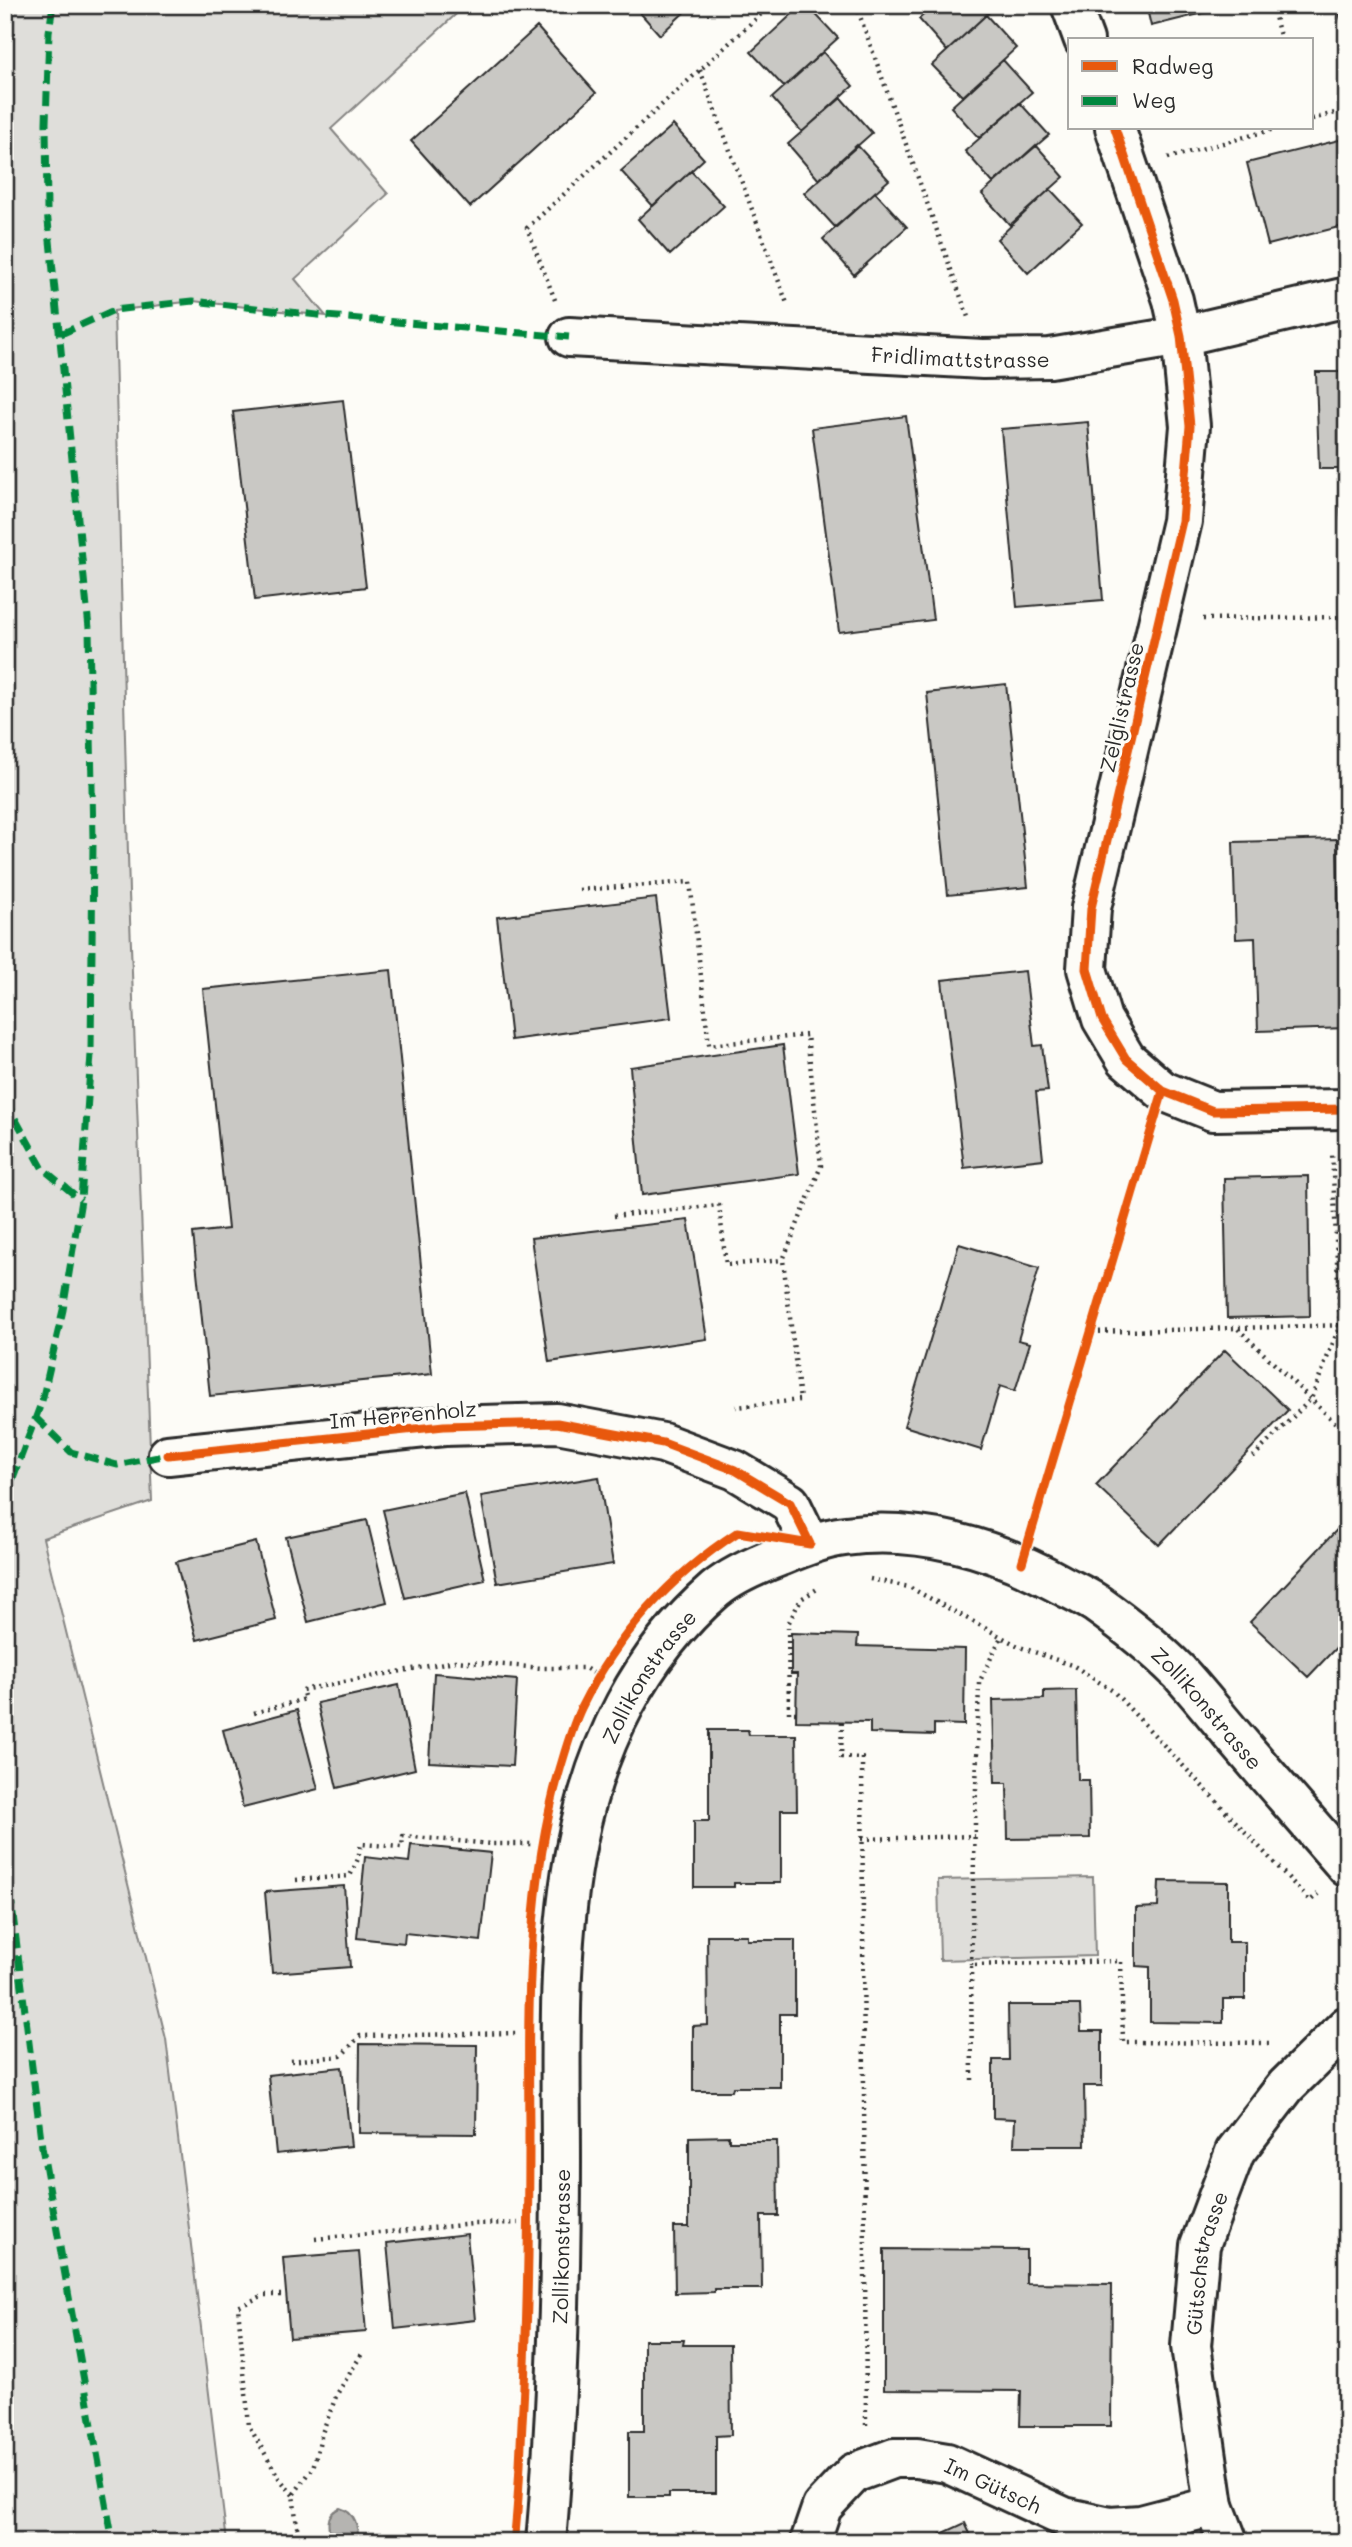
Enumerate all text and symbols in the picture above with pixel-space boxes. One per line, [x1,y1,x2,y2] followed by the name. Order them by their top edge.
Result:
[1068,38,1314,130] legend
[1132,52,1213,79] text: Radweg
[1132,86,1176,113] text: Weg
[871,340,1050,373] street label: Fridlimattstrasse
[1093,639,1149,775] street label: Zelglistrasse
[328,1394,478,1434] street label: Im Herrenholz
[595,1603,701,1747] street label: Zollikonstrasse
[1146,1640,1269,1775] street label: Zollikonstrasse
[545,2169,574,2325] street label: Zollikonstrasse
[1179,2187,1233,2336] street label: Gütschstrasse
[941,2451,1046,2518] street label: Im Gütsch

